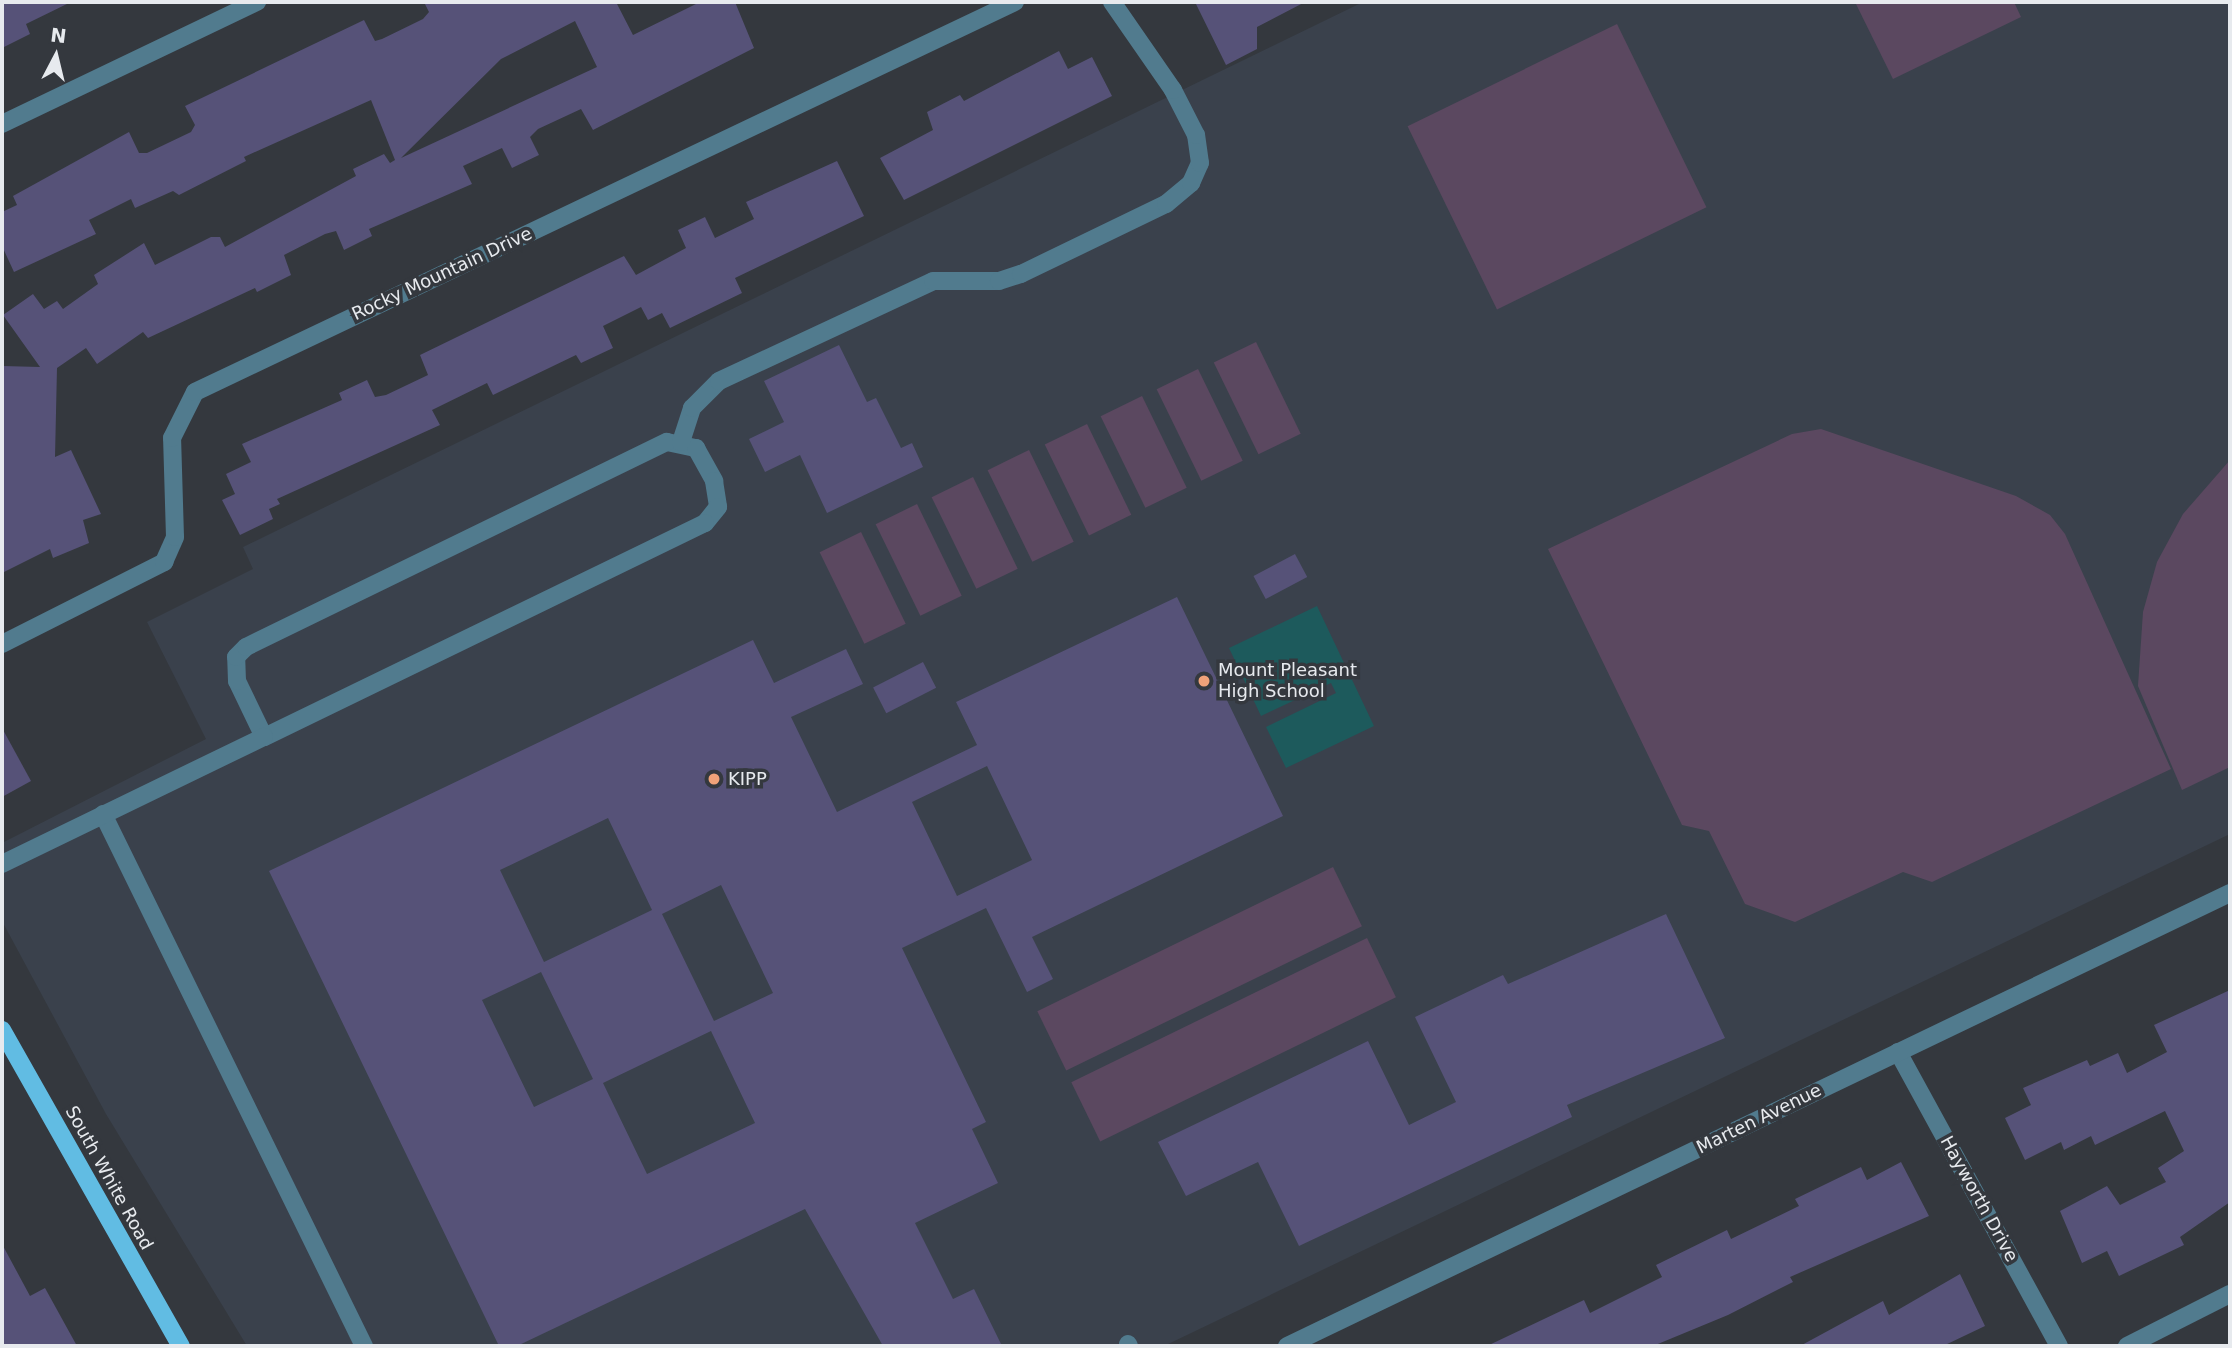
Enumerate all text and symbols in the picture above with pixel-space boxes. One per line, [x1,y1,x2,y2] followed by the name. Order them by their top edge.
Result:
[21,21,91,91] north arrow
[49,23,68,47] text: N
[348,223,536,325] street label: Rocky Mountain Drive
[1218,660,1357,702] place label: Mount Pleasant High School
[1196,673,1212,689] marker: Mount Pleasant High School
[728,768,767,790] place label: KIPP
[706,771,722,787] marker: KIPP
[1693,1079,1825,1159] street label: Marten Avenue
[60,1102,158,1254] street label: South White Road
[1935,1132,2023,1266] street label: Hayworth Drive

